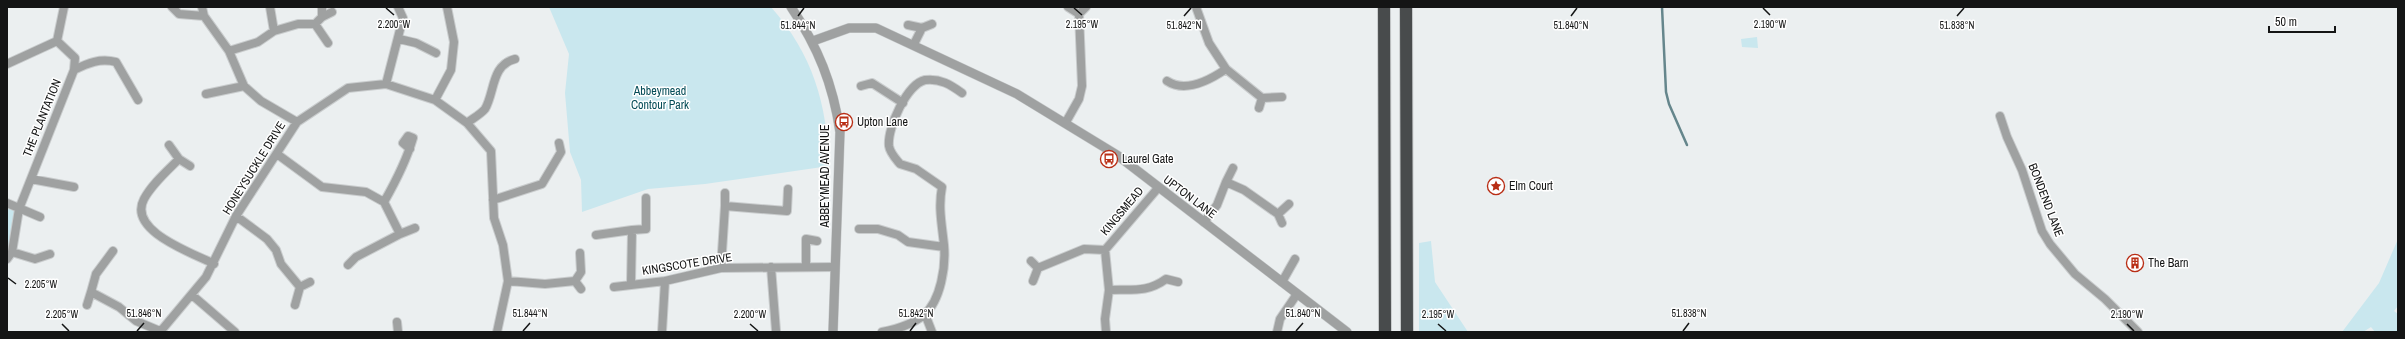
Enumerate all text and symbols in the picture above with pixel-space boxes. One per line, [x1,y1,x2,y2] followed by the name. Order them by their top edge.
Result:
[2269,8,2335,34] scale bar
[2275,14,2297,30] text: 50 m
[378,18,410,31] text: 2.200°W
[1066,18,1098,31] text: 2.195°W
[1754,18,1786,31] text: 2.190°W
[781,19,816,32] text: 51.844°N
[1167,19,1202,32] text: 51.842°N
[1554,19,1589,32] text: 51.840°N
[1940,19,1975,32] text: 51.838°N
[19,77,65,159] street label: THE PLANTATION
[631,83,689,113] park label: Abbeymead Contour Park
[834,112,854,132] bus stop icon: Upton Lane
[857,114,908,130] place label: Upton Lane
[219,118,289,218] street label: HONEYSUCKLE DRIVE
[817,124,833,229] street label: ABBEYMEAD AVENUE
[1099,149,1119,169] bus stop icon: Laurel Gate
[1122,151,1173,167] place label: Laurel Gate
[2025,161,2067,239] street label: BONDEND LANE
[1160,172,1220,222] street label: UPTON LANE
[1486,176,1506,196] place icon: Elm Court
[1509,178,1553,194] place label: Elm Court
[1097,183,1147,239] street label: KINGSMEAD
[641,249,733,279] street label: KINGSCOTE DRIVE
[2125,253,2145,273] building icon: The Barn
[2148,255,2188,271] place label: The Barn
[25,278,57,291] text: 2.205°W
[127,307,162,320] text: 51.846°N
[513,307,548,320] text: 51.844°N
[899,307,934,320] text: 51.842°N
[1286,307,1321,320] text: 51.840°N
[1672,307,1707,320] text: 51.838°N
[46,308,78,321] text: 2.205°W
[734,308,766,321] text: 2.200°W
[1422,308,1454,321] text: 2.195°W
[2111,308,2143,321] text: 2.190°W

